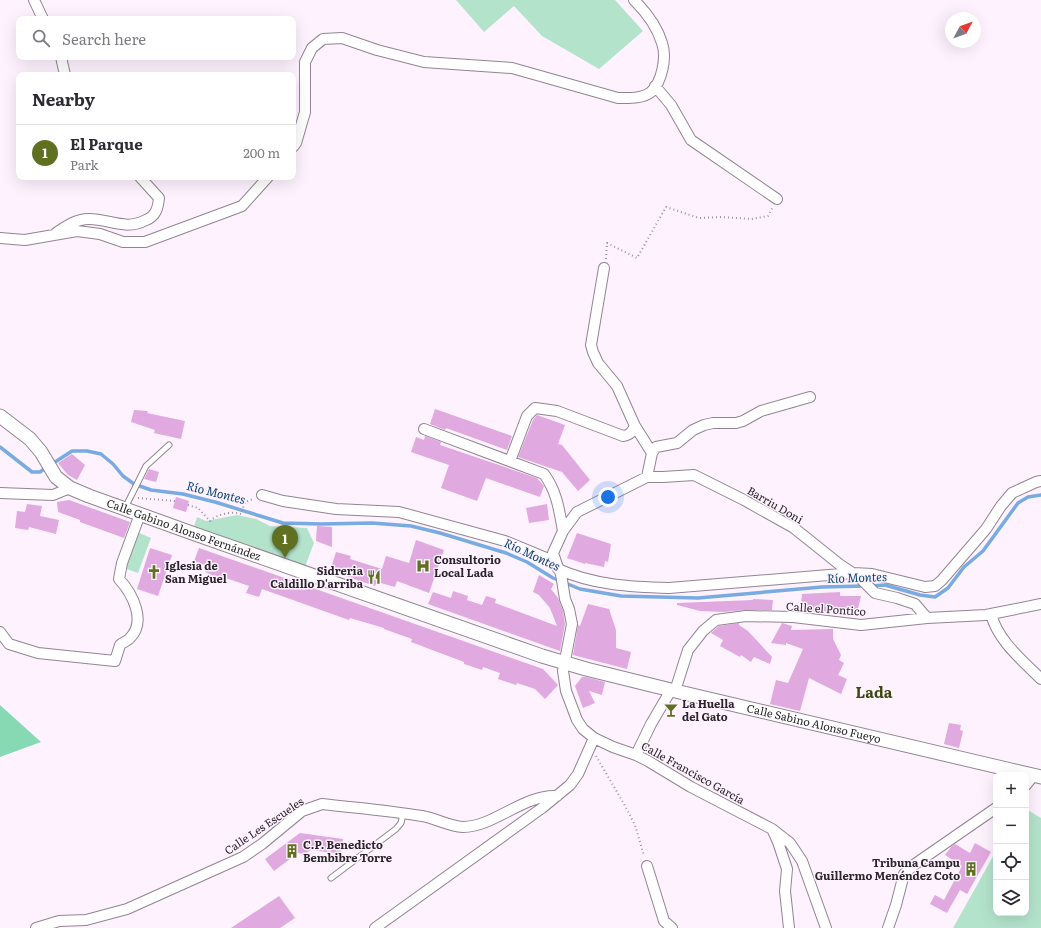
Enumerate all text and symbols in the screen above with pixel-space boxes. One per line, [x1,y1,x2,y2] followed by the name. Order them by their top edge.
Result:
[945,12,981,48] north arrow
[16,16,296,60] search box
[30,27,52,49] icon: search
[62,27,146,50] text: Search here
[32,86,95,111] text: Nearby
[70,132,143,155] text: El Parque
[42,143,48,162] text: 1
[243,143,280,162] text: 200 m
[70,155,99,174] text: Park
[185,476,248,508] water label: Río Montes
[745,482,807,527] street label: Barriu Doni
[598,487,618,507] your location
[105,494,264,564] street label: Calle Gabino Alonso Fernández
[272,525,298,558] pin: 1
[501,533,564,575] water label: Río Montes
[434,551,501,580] place label: Consultorio Local Lada
[165,557,227,586] place label: Iglesia de San Miguel
[415,558,431,574] hospital icon: Consultorio Local Lada
[270,562,364,591] place label: Sidreria Caldillo D'arriba
[146,564,162,580] church icon: Iglesia de San Miguel
[827,567,887,587] water label: Río Montes
[366,569,382,585] restaurant icon: Sidreria Caldillo D'arriba
[786,597,867,619] street label: Calle el Pontico
[856,680,893,703] district label: Lada
[682,695,735,724] place label: La Huella del Gato
[745,699,883,746] street label: Calle Sabino Alonso Fueyo
[663,702,679,718] bar icon: La Huella del Gato
[639,737,748,807] street label: Calle Francisco García
[993,772,1029,916] map controls
[993,772,1029,808] button: +
[221,793,306,858] street label: Calle Les Escueles
[993,808,1029,844] button: −
[303,836,392,865] place label: C.P. Benedicto Bembibre Torre
[284,843,300,859] building icon: C.P. Benedicto Bembibre Torre
[993,844,1029,880] button: locate
[815,854,961,883] place label: Tribuna Campu Guillermo Menéndez Coto
[963,861,979,877] building icon: Tribuna Campu Guillermo Menéndez Coto
[993,880,1029,916] button: layers

